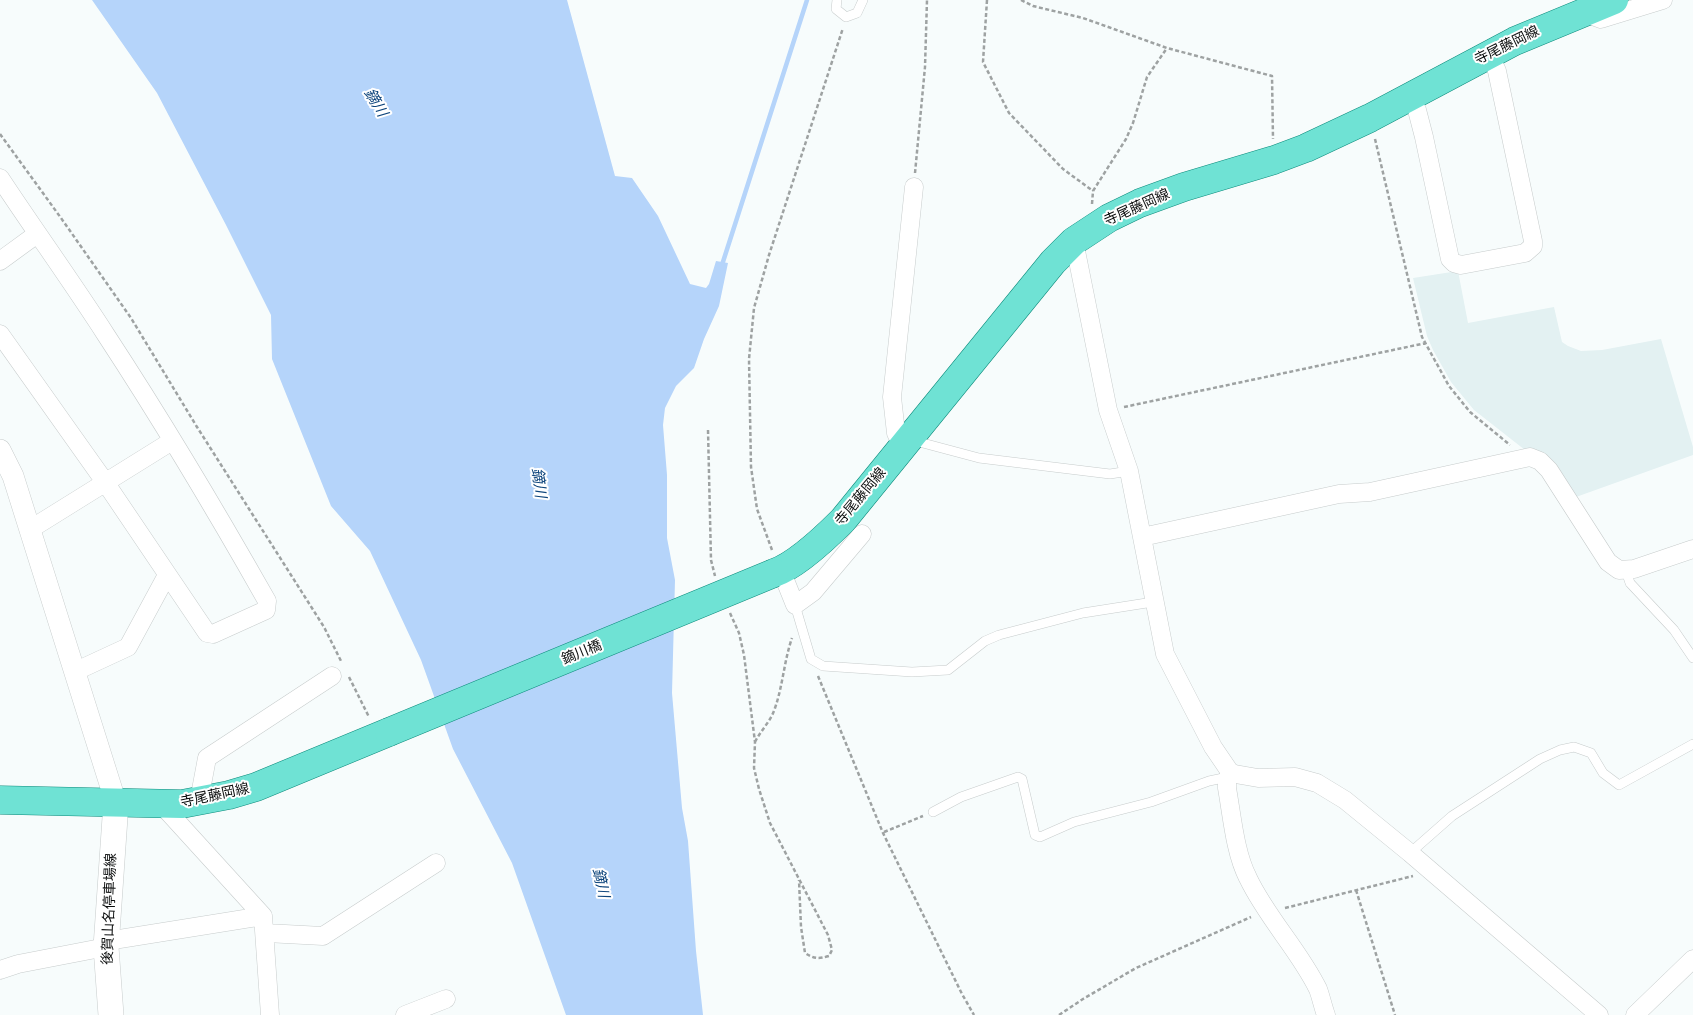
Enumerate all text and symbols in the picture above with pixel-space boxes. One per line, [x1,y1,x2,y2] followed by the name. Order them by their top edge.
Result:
[1472,23,1542,69] street label: 寺尾藤岡線
[360,86,390,120] water label: 鏑川
[1102,186,1172,230] street label: 寺尾藤岡線
[832,465,890,529] street label: 寺尾藤岡線
[527,467,549,499] water label: 鏑川
[559,637,605,669] street label: 鏑川橋
[179,781,251,811] street label: 寺尾藤岡線
[100,853,120,965] street label: 後賀山名停車場線
[588,866,612,900] water label: 鏑川

